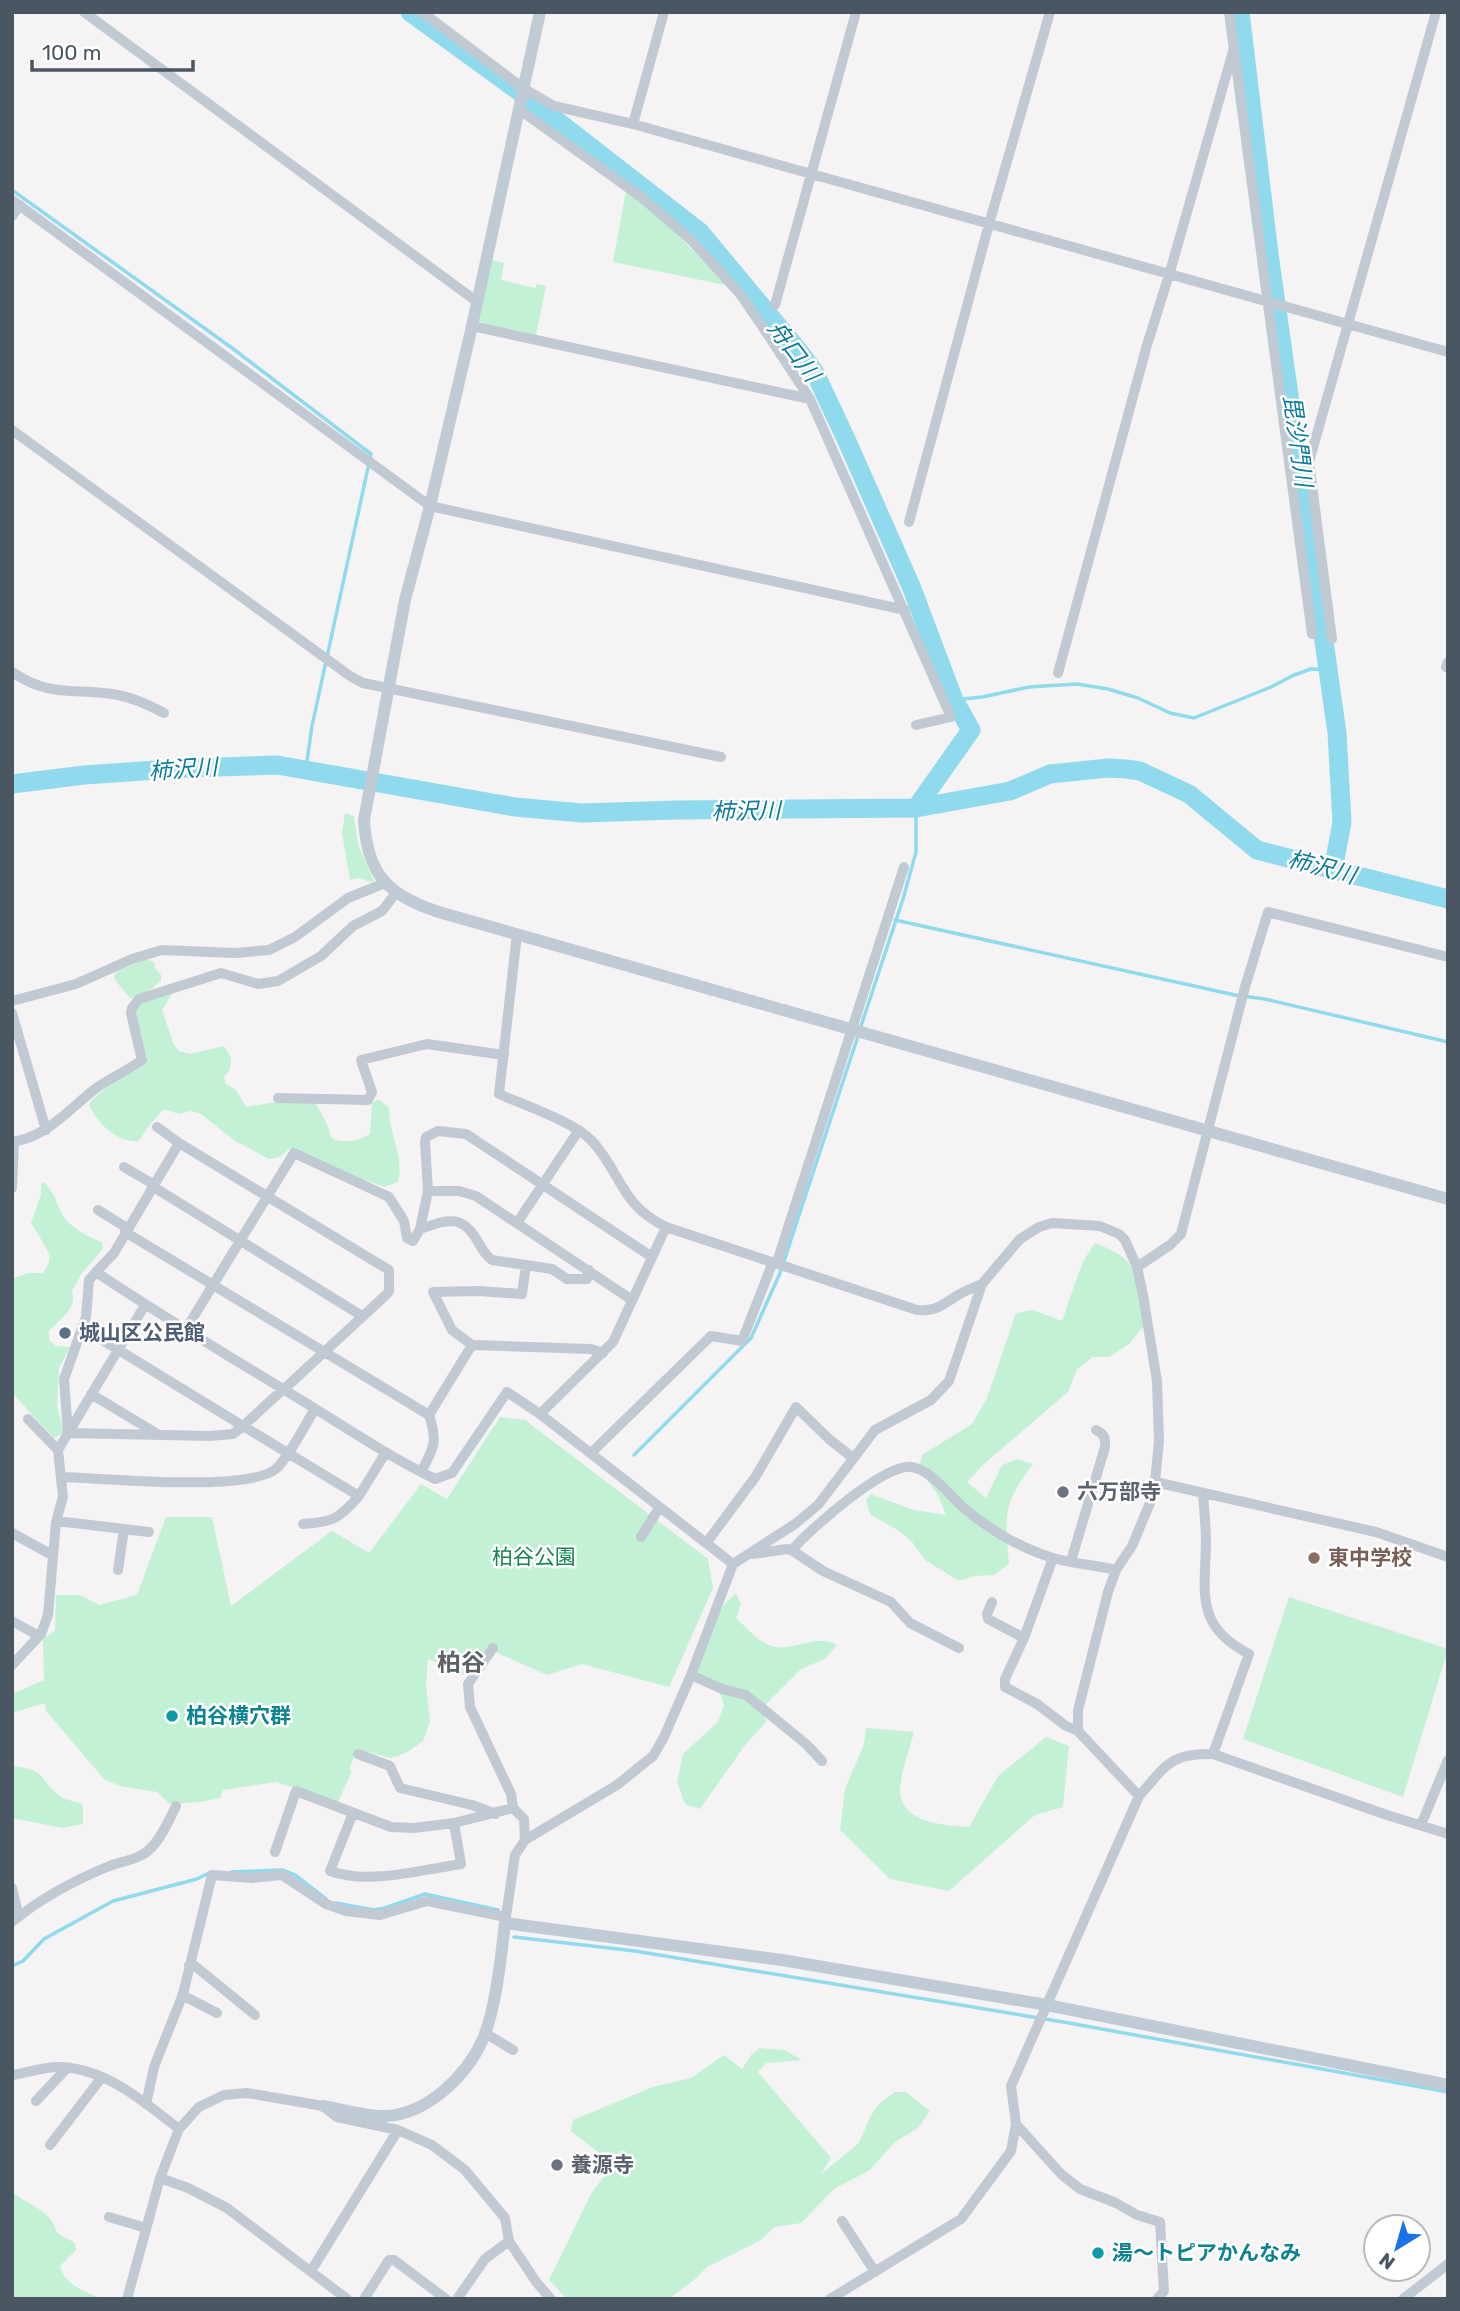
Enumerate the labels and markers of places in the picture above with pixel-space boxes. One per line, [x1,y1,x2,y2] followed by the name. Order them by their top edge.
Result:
[79,1320,205,1345] place label: 城山区公民館
[57,1325,73,1341] marker: 城山区公民館
[1077,1479,1161,1504] place label: 六万部寺
[1055,1484,1071,1500] marker: 六万部寺
[1328,1545,1412,1570] place label: 東中学校
[1306,1550,1322,1566] marker: 東中学校
[186,1703,291,1728] place label: 柏谷横穴群
[164,1708,180,1724] marker: 柏谷横穴群
[571,2152,634,2177] place label: 養源寺
[549,2157,565,2173] marker: 養源寺
[1112,2240,1301,2265] place label: 湯～トピアかんなみ
[1090,2245,1106,2261] marker: 湯～トピアかんなみ

